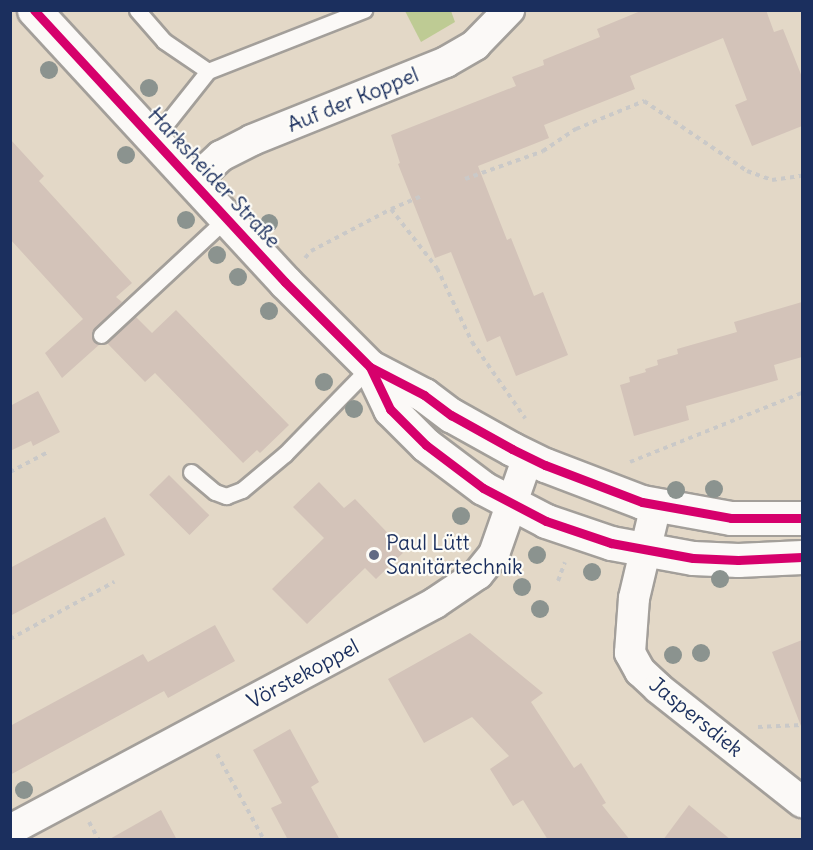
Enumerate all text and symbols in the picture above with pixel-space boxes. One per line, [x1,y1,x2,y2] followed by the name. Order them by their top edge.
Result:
[284,62,422,138] street label: Auf der Koppel
[143,103,285,253] street label: Harksheider Straße
[386,530,523,580] place label: Paul Lütt Sanitärtechnik
[367,548,381,562] marker: Paul Lütt Sanitärtechnik
[243,634,363,714] street label: Vörstekoppel
[644,672,748,762] street label: Jaspersdiek

